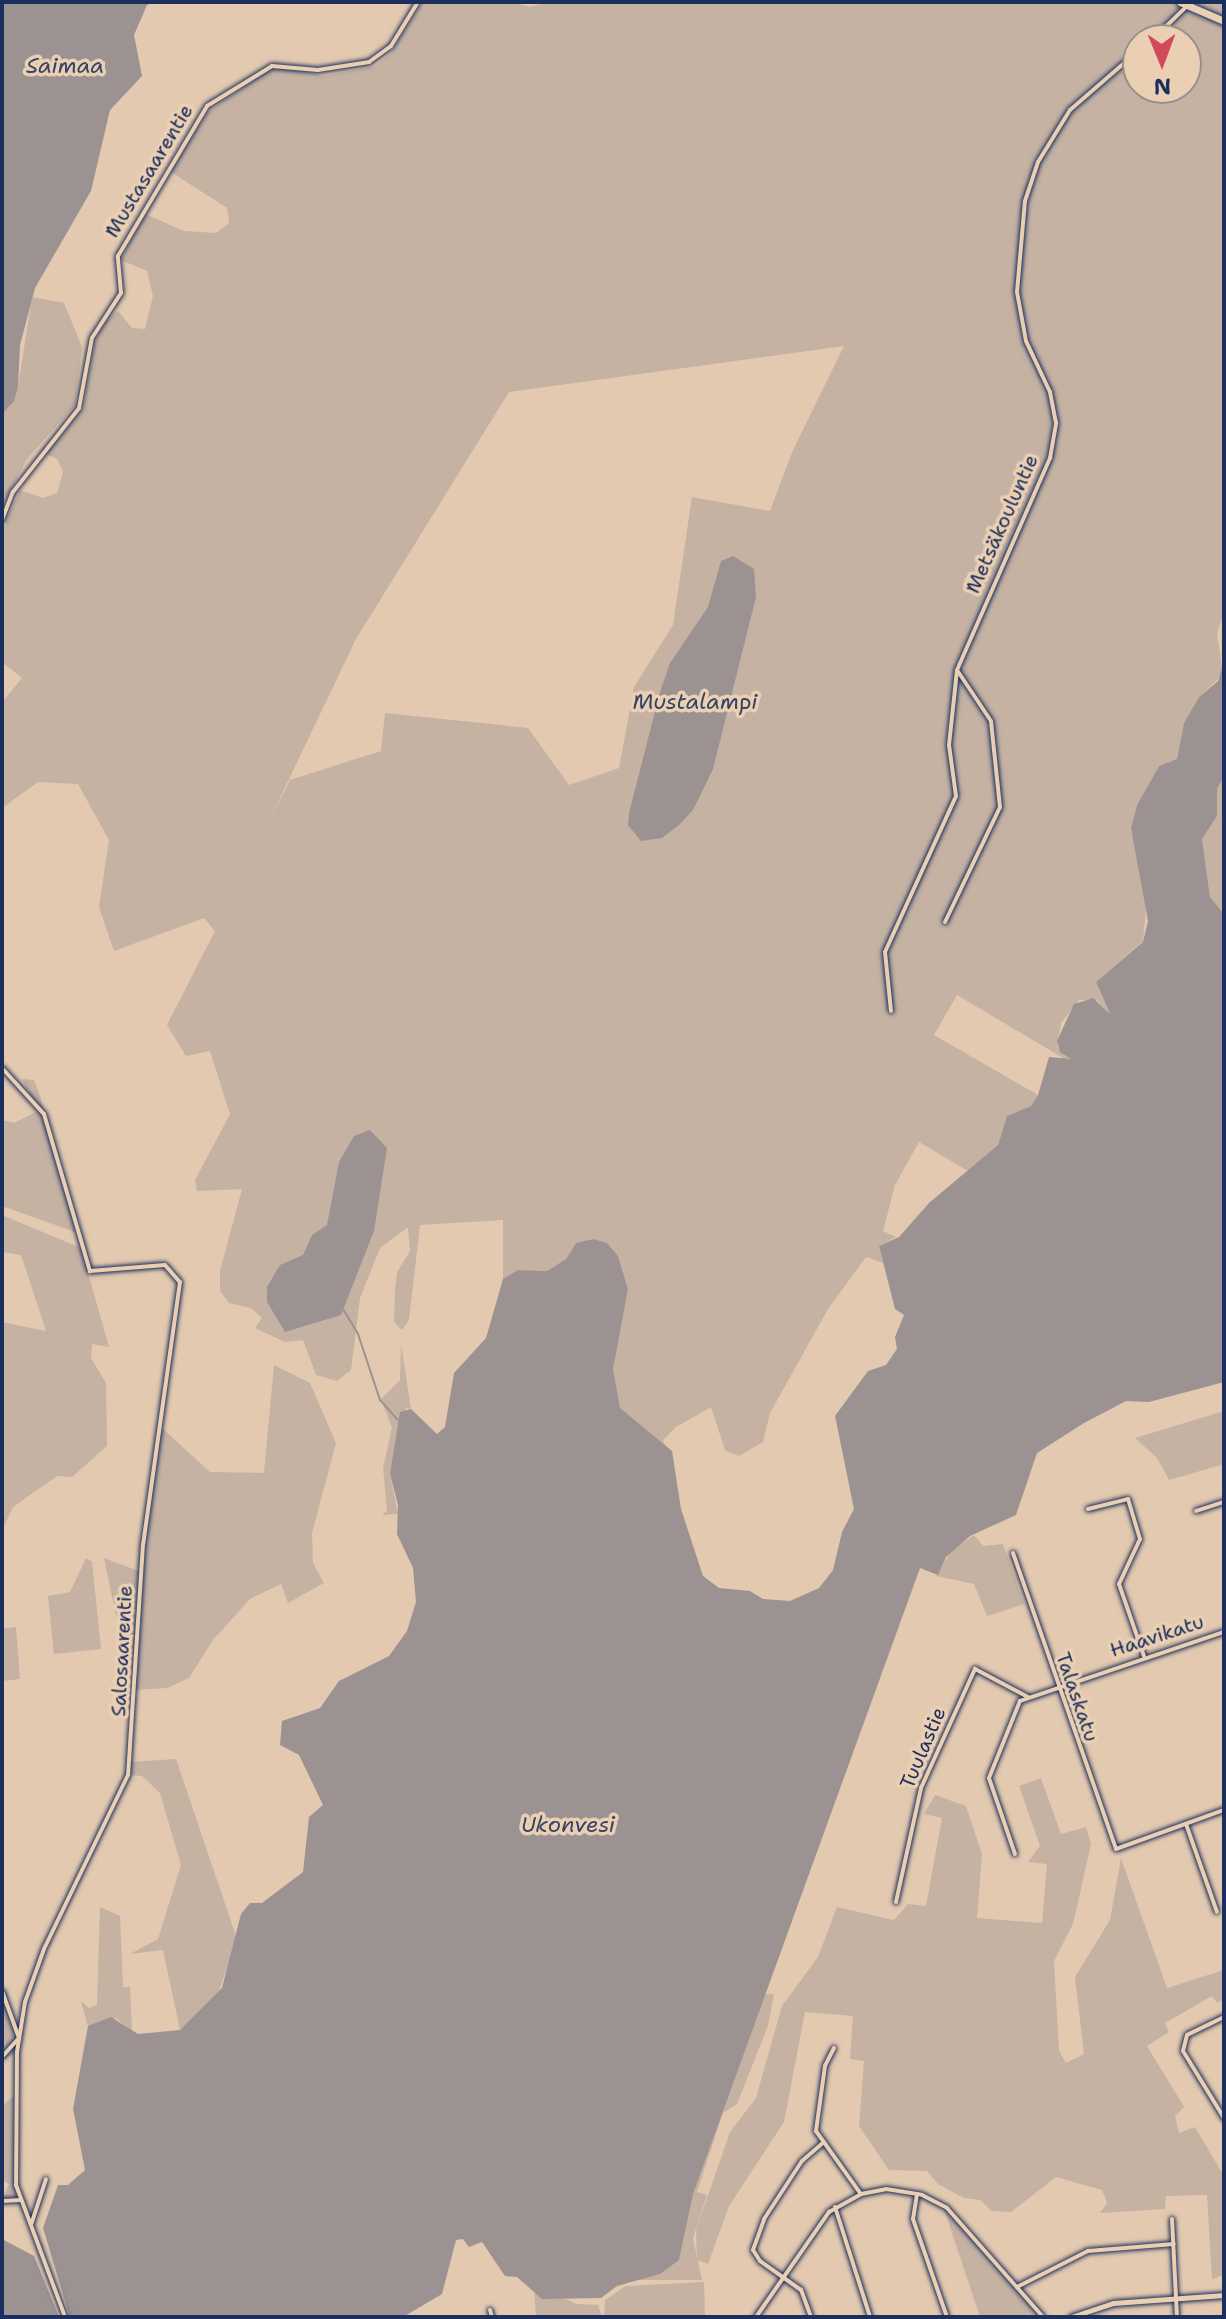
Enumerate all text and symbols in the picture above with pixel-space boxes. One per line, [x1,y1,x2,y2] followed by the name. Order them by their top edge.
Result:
[1122,24,1202,104] north arrow
[26,53,104,79] water label: Saimaa
[1153,72,1171,101] text: N
[100,100,198,242] street label: Mustasaarentie
[961,451,1043,597] street label: Metsäkouluntie
[632,689,758,715] water label: Mustalampi
[107,1585,137,1717] street label: Salosaarentie
[1107,1610,1207,1662] street label: Haavikatu
[1050,1649,1104,1745] street label: Talaskatu
[895,1704,951,1792] street label: Tuulastie
[521,1812,615,1838] water label: Ukonvesi

